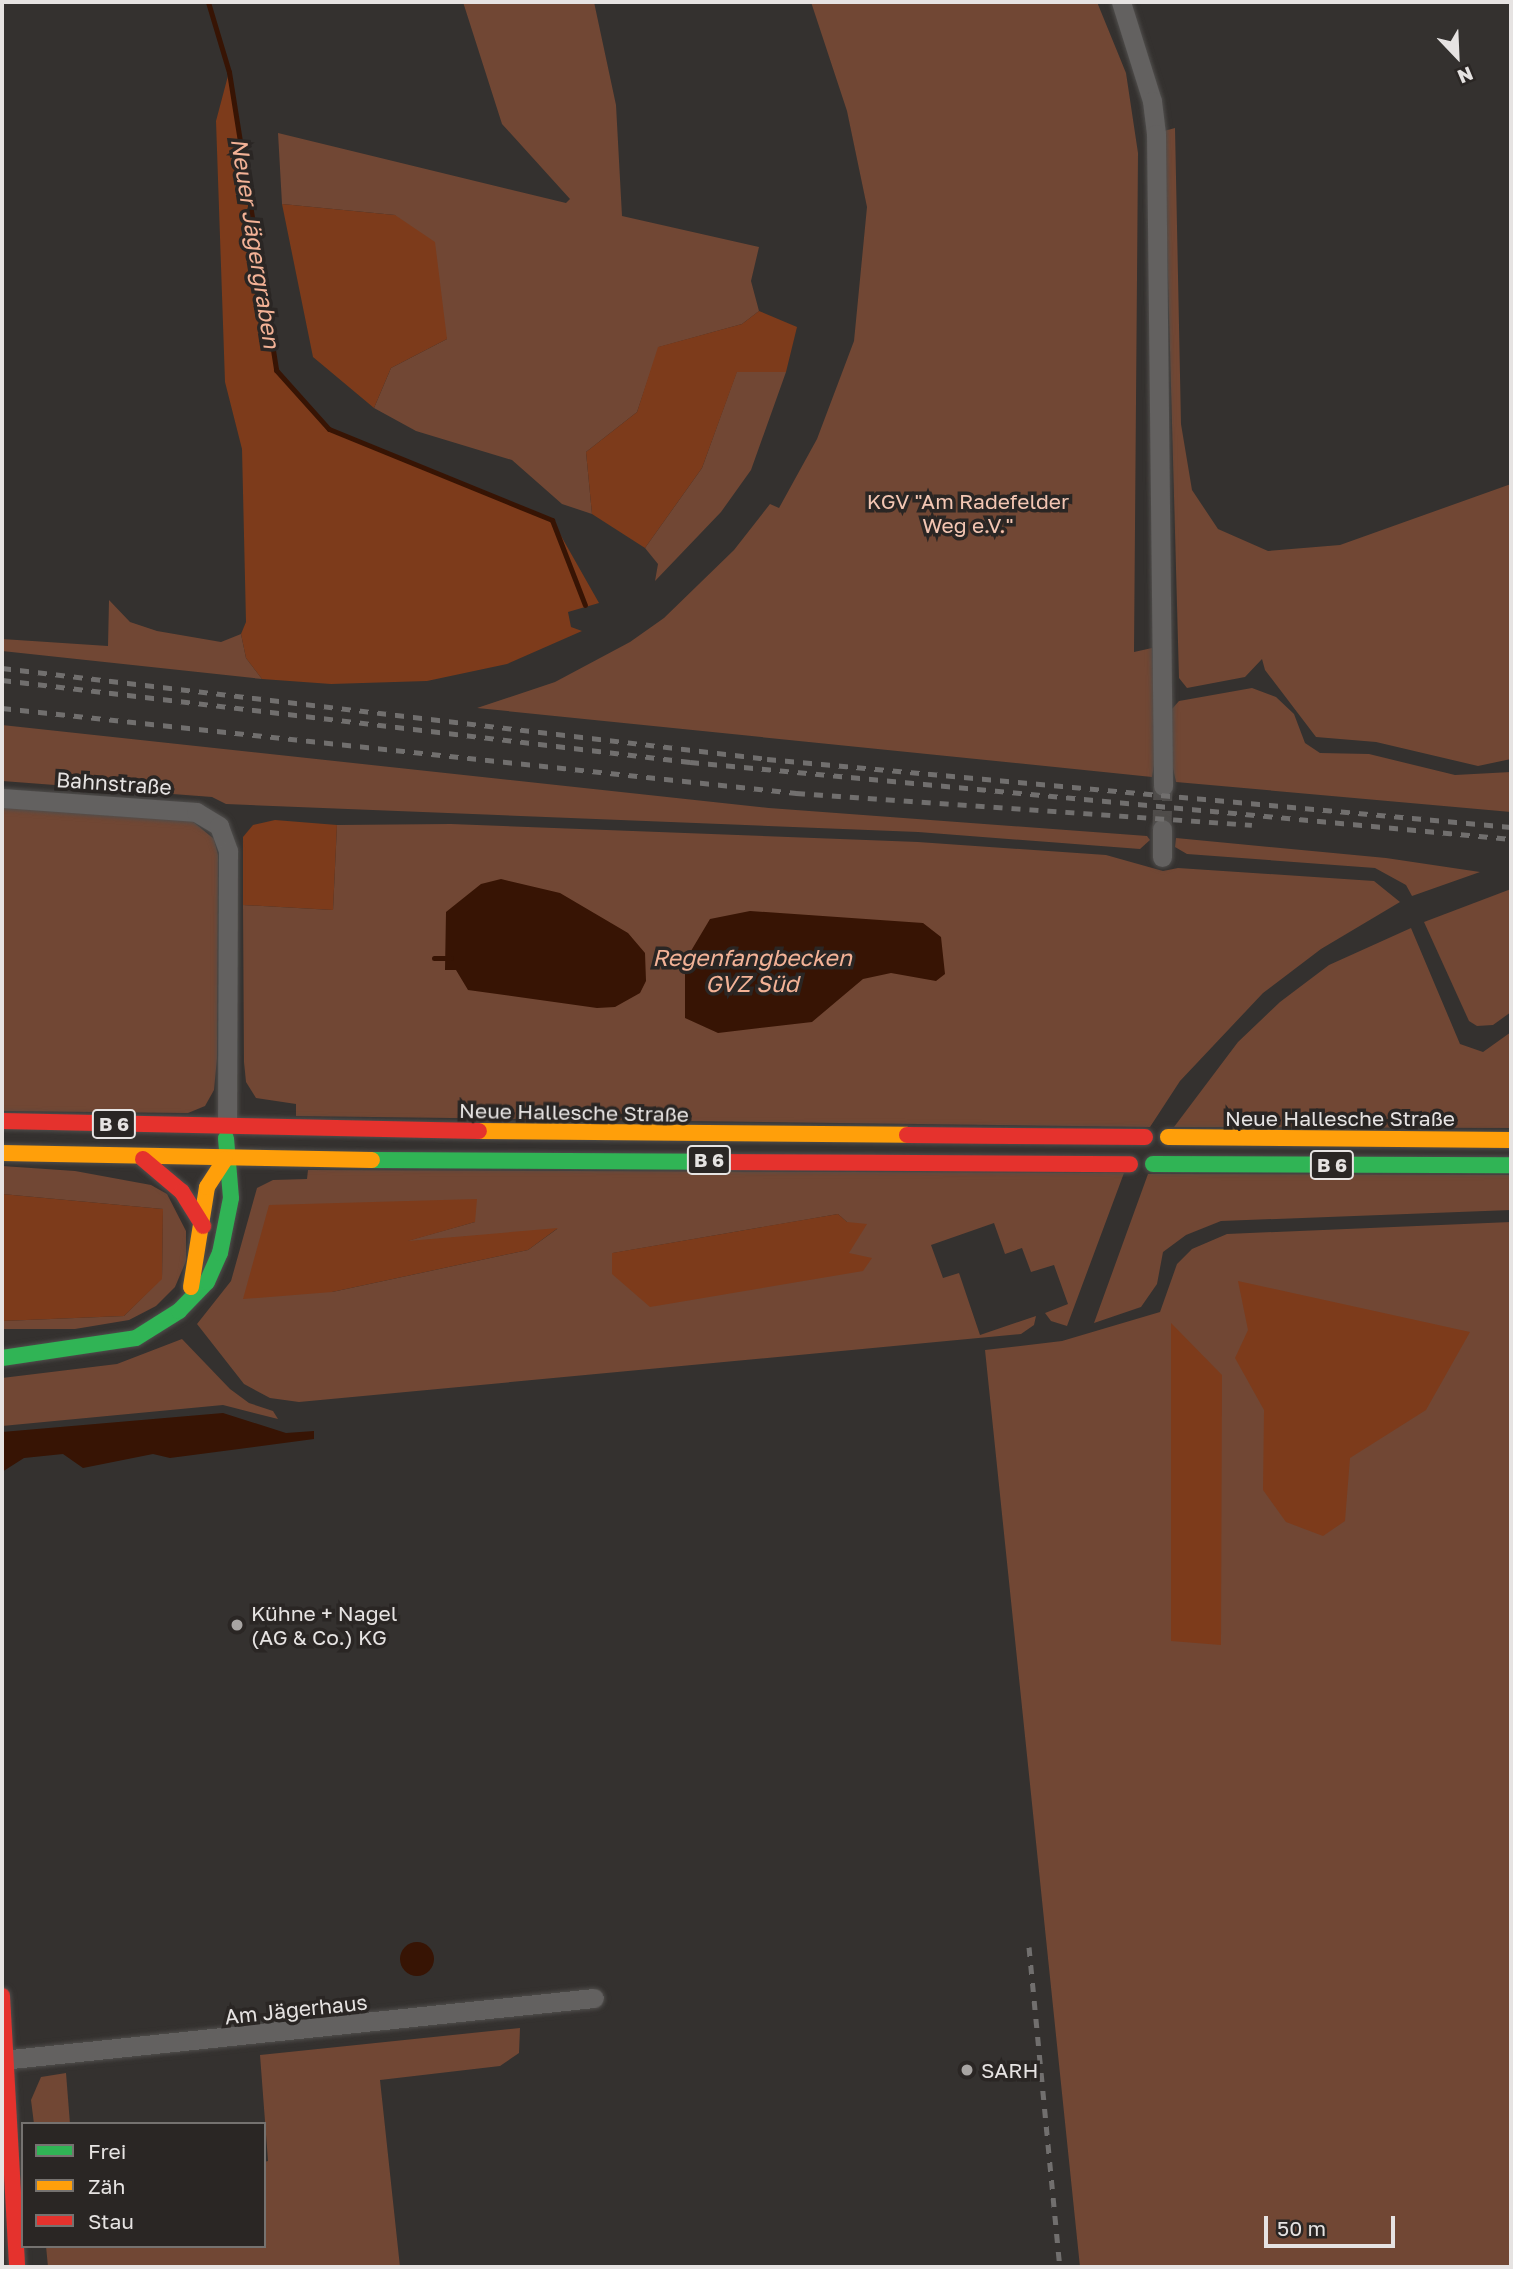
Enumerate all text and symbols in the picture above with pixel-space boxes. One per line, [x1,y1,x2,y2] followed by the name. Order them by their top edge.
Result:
[1422,21,1492,91] north arrow
[1454,62,1477,89] text: N
[226,136,286,350] water label: Neuer Jägergraben
[867,488,1069,538] park label: KGV "Am Radefelder Weg e.V."
[56,766,172,800] street label: Bahnstraße
[652,943,852,997] water label: Regenfangbecken GVZ Süd
[459,1097,689,1127] street label: Neue Hallesche Straße
[1225,1105,1455,1131] street label: Neue Hallesche Straße
[91,1108,137,1140] road number: B 6
[686,1144,732,1176] road number: B 6
[1309,1149,1355,1180] road number: B 6
[251,1600,397,1650] place label: Kühne + Nagel (AG & Co.) KG
[229,1617,245,1633] marker: Kühne + Nagel (AG & Co.) KG
[223,1989,369,2029] street label: Am Jägerhaus
[981,2057,1039,2083] place label: SARH
[959,2062,975,2078] marker: SARH
[21,2122,266,2248] legend
[88,2138,126,2164] text: Frei
[88,2173,125,2199] text: Zäh
[1268,2202,1399,2246] scale bar
[88,2208,134,2234] text: Stau
[1277,2215,1326,2241] text: 50 m

